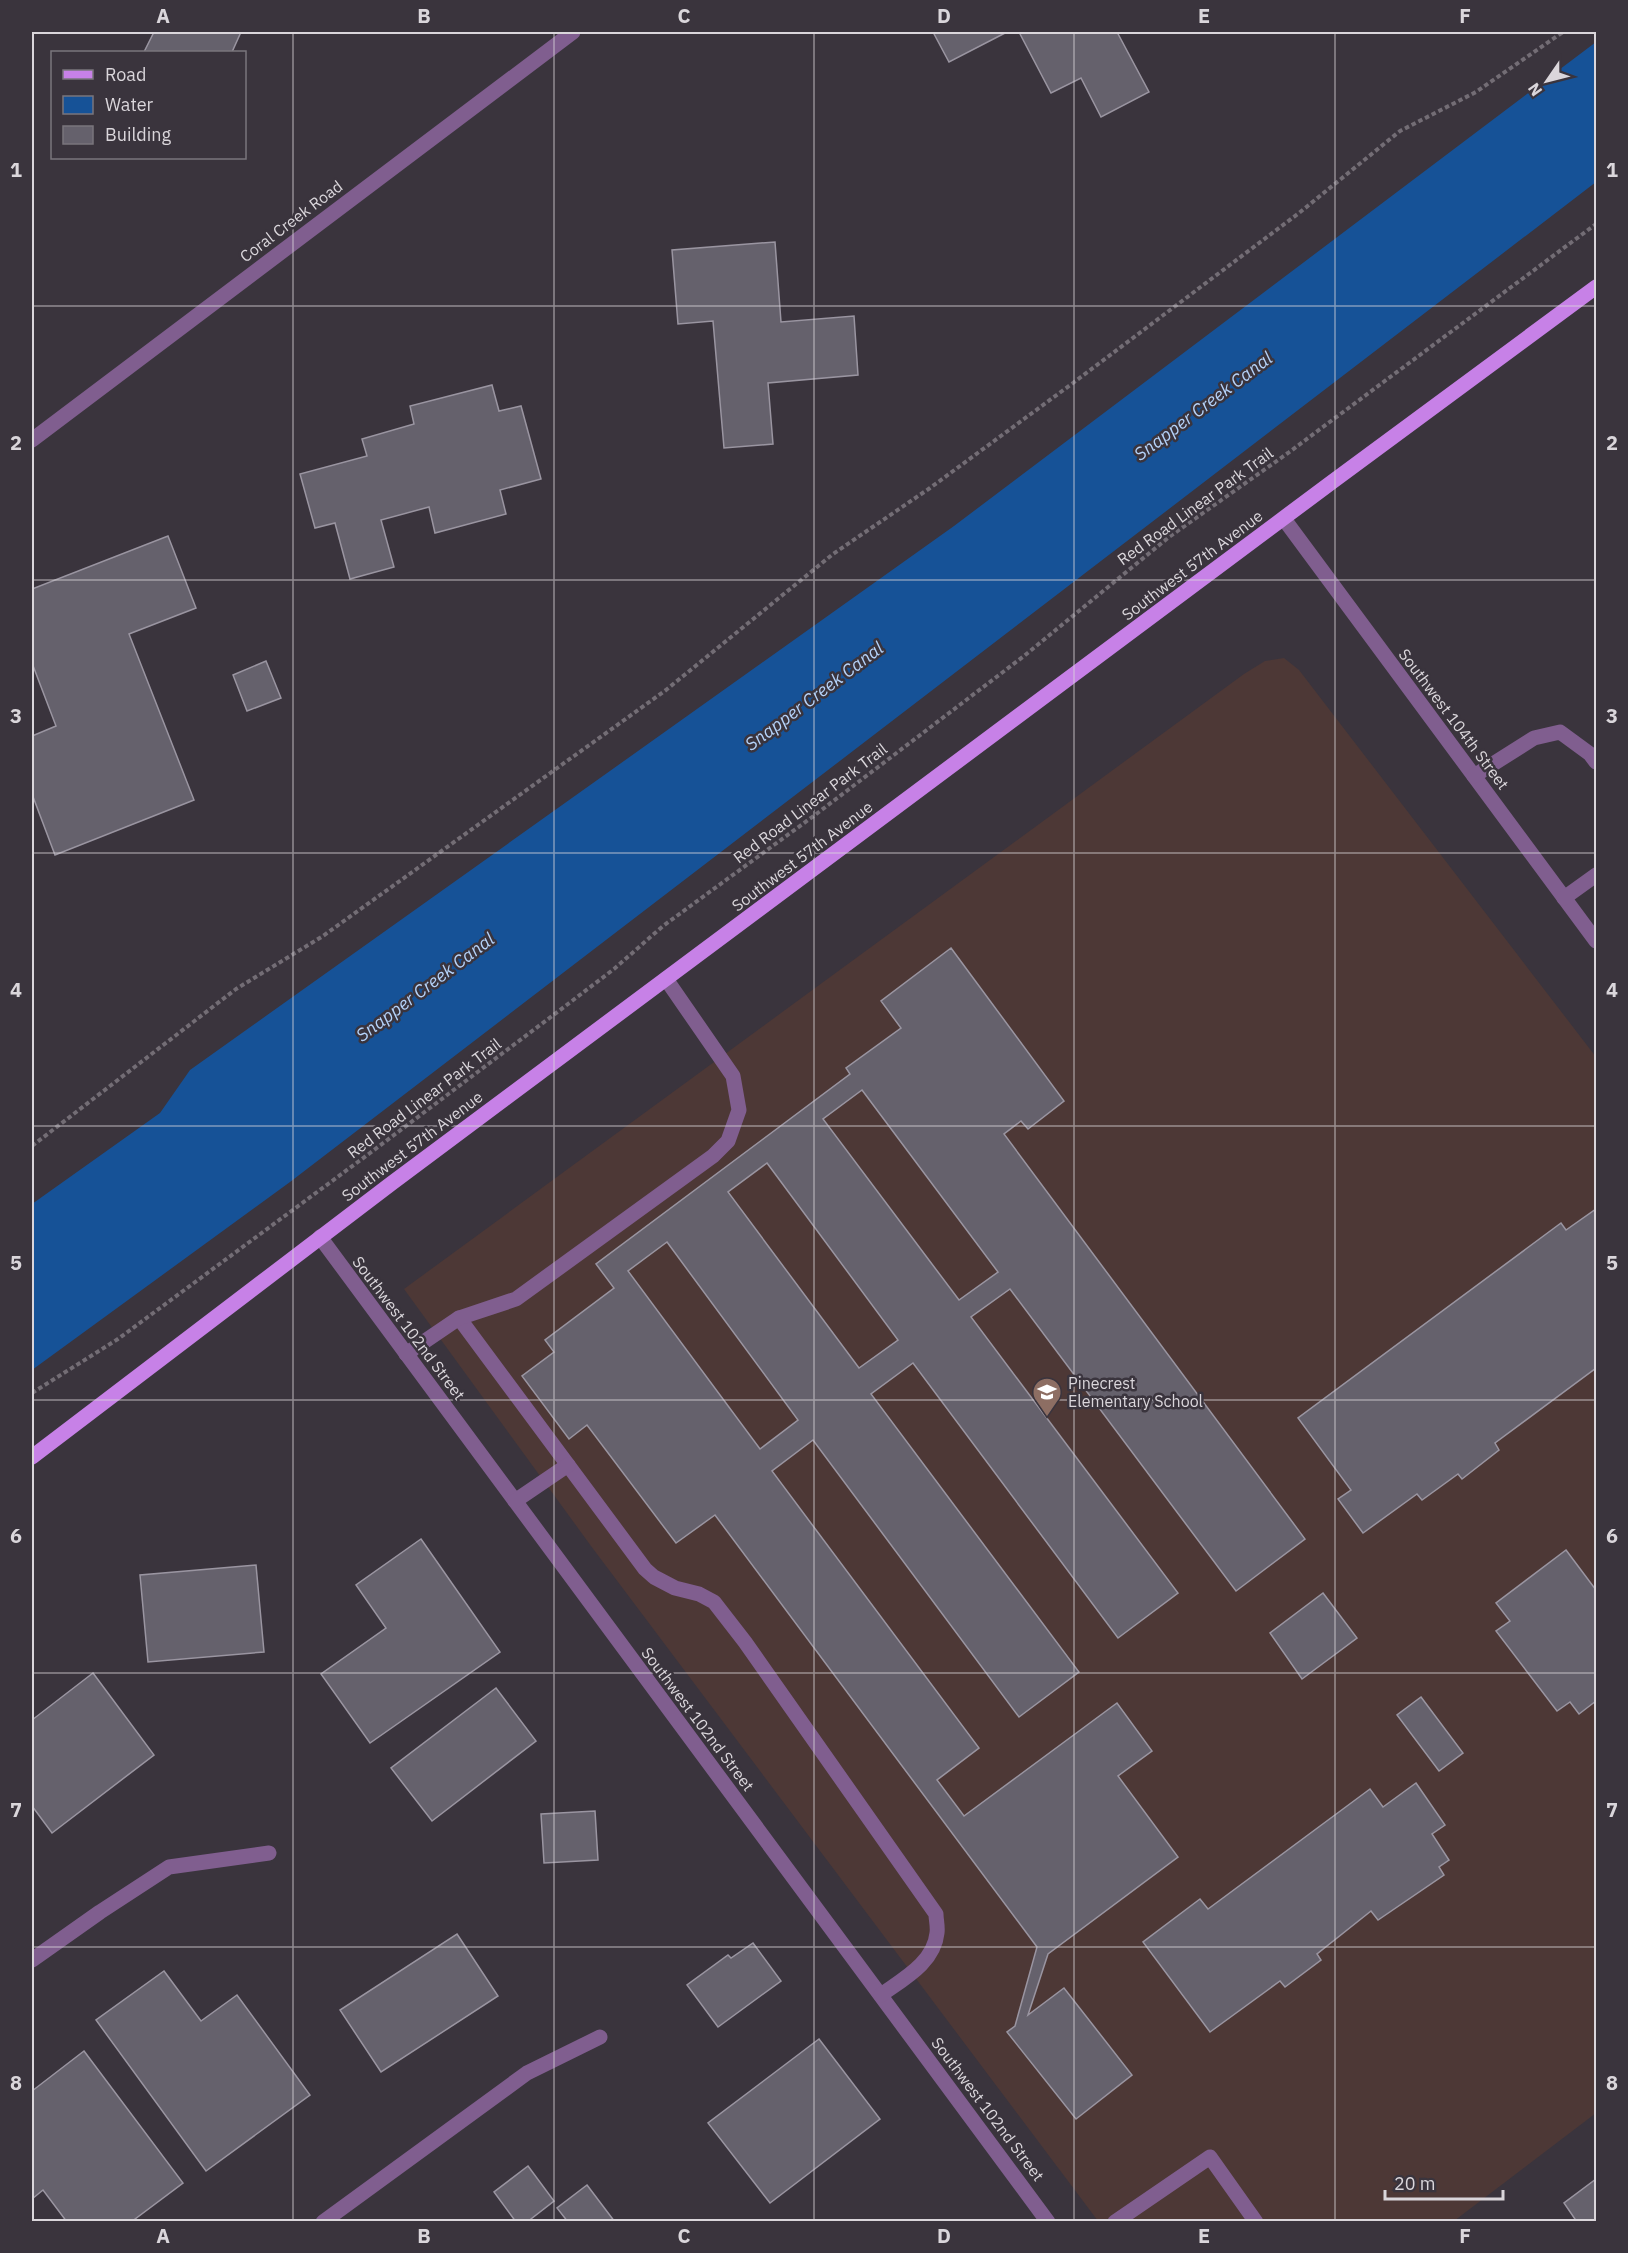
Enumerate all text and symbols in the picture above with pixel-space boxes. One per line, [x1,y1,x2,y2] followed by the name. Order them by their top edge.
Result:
[156,2,170,29] text: A
[417,2,431,29] text: B
[677,2,691,29] text: C
[937,2,951,29] text: D
[1198,2,1210,29] text: E
[1459,2,1471,29] text: F
[51,51,246,159] legend
[1517,51,1577,111] north arrow
[105,63,146,86] text: Road
[1523,79,1546,100] text: N
[105,93,154,116] text: Water
[105,123,172,146] text: Building
[10,156,22,183] text: 1
[1606,156,1618,183] text: 1
[236,176,346,266] street label: Coral Creek Road
[1129,346,1277,466] water label: Snapper Creek Canal
[10,429,22,456] text: 2
[1606,429,1618,456] text: 2
[1113,443,1277,569] street label: Red Road Linear Park Trail
[1118,505,1267,624] street label: Southwest 57th Avenue
[740,636,888,756] water label: Snapper Creek Canal
[1394,645,1514,793] street label: Southwest 104th Street
[10,702,22,729] text: 3
[1606,702,1618,729] text: 3
[729,739,891,867] street label: Red Road Linear Park Trail
[728,796,877,915] street label: Southwest 57th Avenue
[351,927,499,1047] water label: Snapper Creek Canal
[10,976,22,1003] text: 4
[1606,976,1618,1003] text: 4
[343,1034,505,1162] street label: Red Road Linear Park Trail
[338,1086,487,1205] street label: Southwest 57th Avenue
[10,1249,22,1276] text: 5
[1606,1249,1618,1276] text: 5
[348,1252,470,1404] street label: Southwest 102nd Street
[1068,1373,1203,1411] place label: Pinecrest Elementary School
[1031,1376,1063,1418] school or university icon: Pinecrest Elementary School
[10,1522,22,1549] text: 6
[1606,1522,1618,1549] text: 6
[637,1643,759,1795] street label: Southwest 102nd Street
[10,1796,22,1823] text: 7
[1606,1796,1618,1823] text: 7
[927,2033,1049,2185] street label: Southwest 102nd Street
[10,2069,22,2096] text: 8
[1606,2069,1618,2096] text: 8
[1385,2163,1504,2201] scale bar
[1394,2172,1436,2195] text: 20 m
[156,2222,170,2249] text: A
[417,2222,431,2249] text: B
[677,2222,691,2249] text: C
[937,2222,951,2249] text: D
[1198,2222,1210,2249] text: E
[1459,2222,1471,2249] text: F

